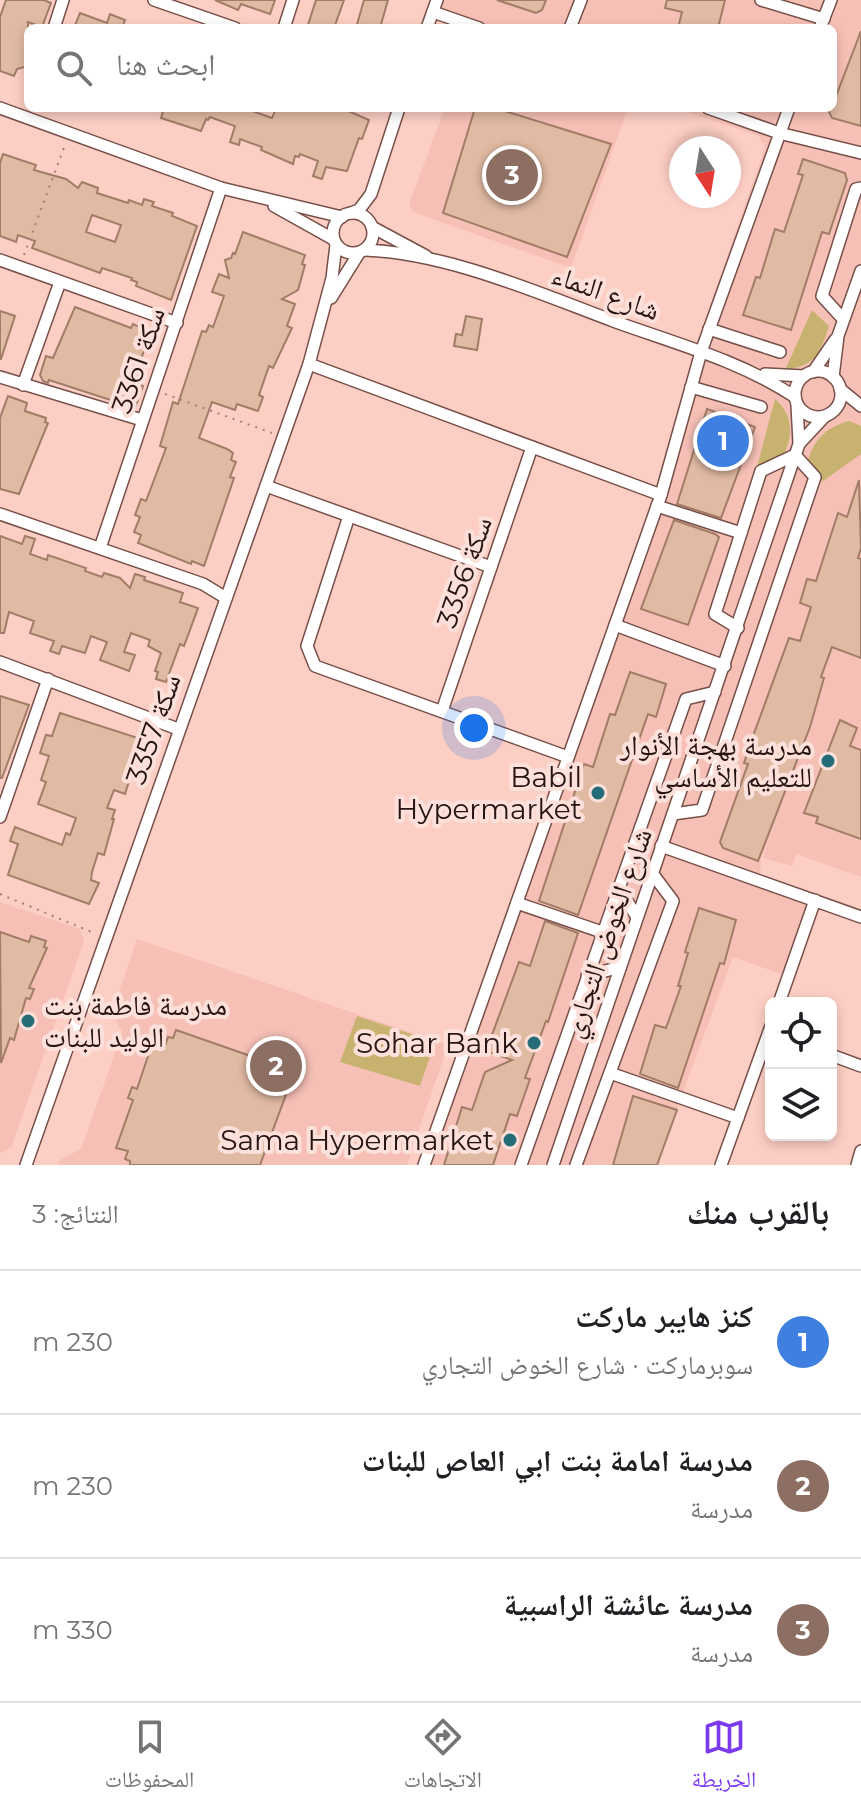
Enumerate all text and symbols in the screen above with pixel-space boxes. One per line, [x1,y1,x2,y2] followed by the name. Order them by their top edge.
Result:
[24,24,837,112] search box
[52,46,96,90] icon: search
[116,46,215,83] text: ابحث هنا
[669,136,741,208] north arrow
[486,145,538,205] pin: 3
[547,257,665,328] street label: شارع النماء
[104,303,172,417] street label: سكة 3361
[697,411,749,471] pin: 1
[429,512,499,632] street label: سكة 3356
[118,669,188,789] street label: سكة 3357
[454,708,494,748] your location
[619,728,812,800] place label: مدرسة بهجة الأنوار للتعليم الأساسي
[819,752,837,770] marker: مدرسة بهجة الأنوار للتعليم الأساسي
[395,760,582,826] place label: Babil Hypermarket
[589,784,607,802] marker: Babil Hypermarket
[555,824,665,1044] street label: شارع الخوض التجاري
[44,988,227,1054] place label: مدرسة فاطمة بنت الوليد للبنات
[765,997,837,1141] map controls
[765,997,837,1069] button: locate
[19,1012,37,1030] marker: مدرسة فاطمة بنت الوليد للبنات
[356,1026,518,1060] place label: Sohar Bank
[525,1034,543,1052] marker: Sohar Bank
[250,1036,302,1096] pin: 2
[765,1069,837,1141] button: layers
[220,1123,494,1157] place label: Sama Hypermarket
[501,1131,519,1149] marker: Sama Hypermarket
[687,1191,829,1233] text: بالقرب منك
[32,1198,119,1230] text: النتائج: 3
[575,1298,753,1335] text: كنز هايبر ماركت
[32,1326,113,1358] text: 230 m
[798,1326,808,1358] text: 1
[422,1349,753,1381] text: سوبرماركت · شارع الخوض التجاري
[362,1442,753,1479] text: مدرسة امامة بنت ابي العاص للبنات
[32,1470,113,1502] text: 230 m
[795,1470,811,1502] text: 2
[690,1493,753,1525] text: مدرسة
[504,1586,753,1623] text: مدرسة عائشة الراسبية
[32,1614,113,1646] text: 330 m
[795,1614,811,1646] text: 3
[690,1637,753,1669] text: مدرسة
[105,1715,194,1801] tab: المحفوظات
[404,1715,482,1801] tab: الاتجاهات
[691,1715,756,1801] tab: الخريطة

